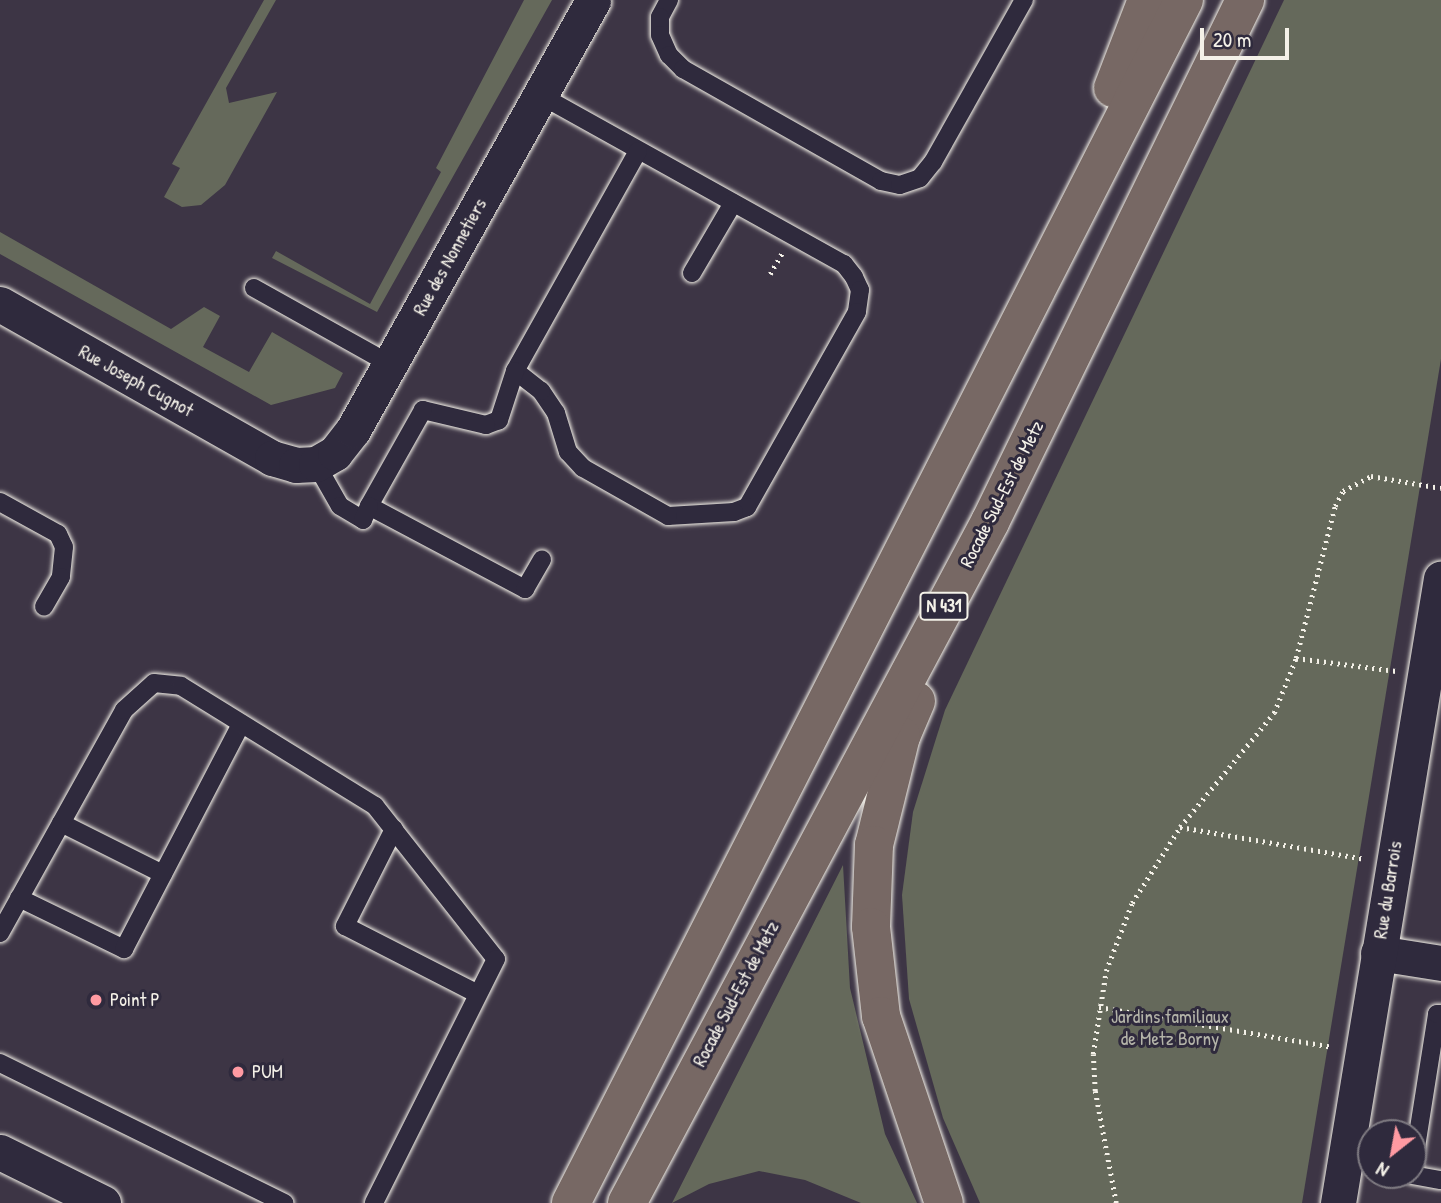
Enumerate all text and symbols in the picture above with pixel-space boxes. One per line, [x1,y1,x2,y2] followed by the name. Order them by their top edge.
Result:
[1203,14,1292,58] scale bar
[1213,25,1251,54] text: 20 m
[408,194,492,320] street label: Rue des Nonnetiers
[75,340,197,422] street label: Rue Joseph Cugnot
[955,417,1049,571] street label: Rocade Sud-Est de Metz
[918,592,970,620] road number: N 431
[1369,840,1407,940] street label: Rue du Barrois
[688,917,784,1071] street label: Rocade Sud-Est de Metz
[110,989,160,1011] place label: Point P
[88,992,104,1008] marker: Point P
[1111,1006,1229,1050] park label: Jardins familiaux de Metz Borny
[252,1061,283,1083] place label: PUM
[230,1064,246,1080] marker: PUM
[1357,1119,1427,1189] north arrow
[1371,1157,1393,1184] text: N

